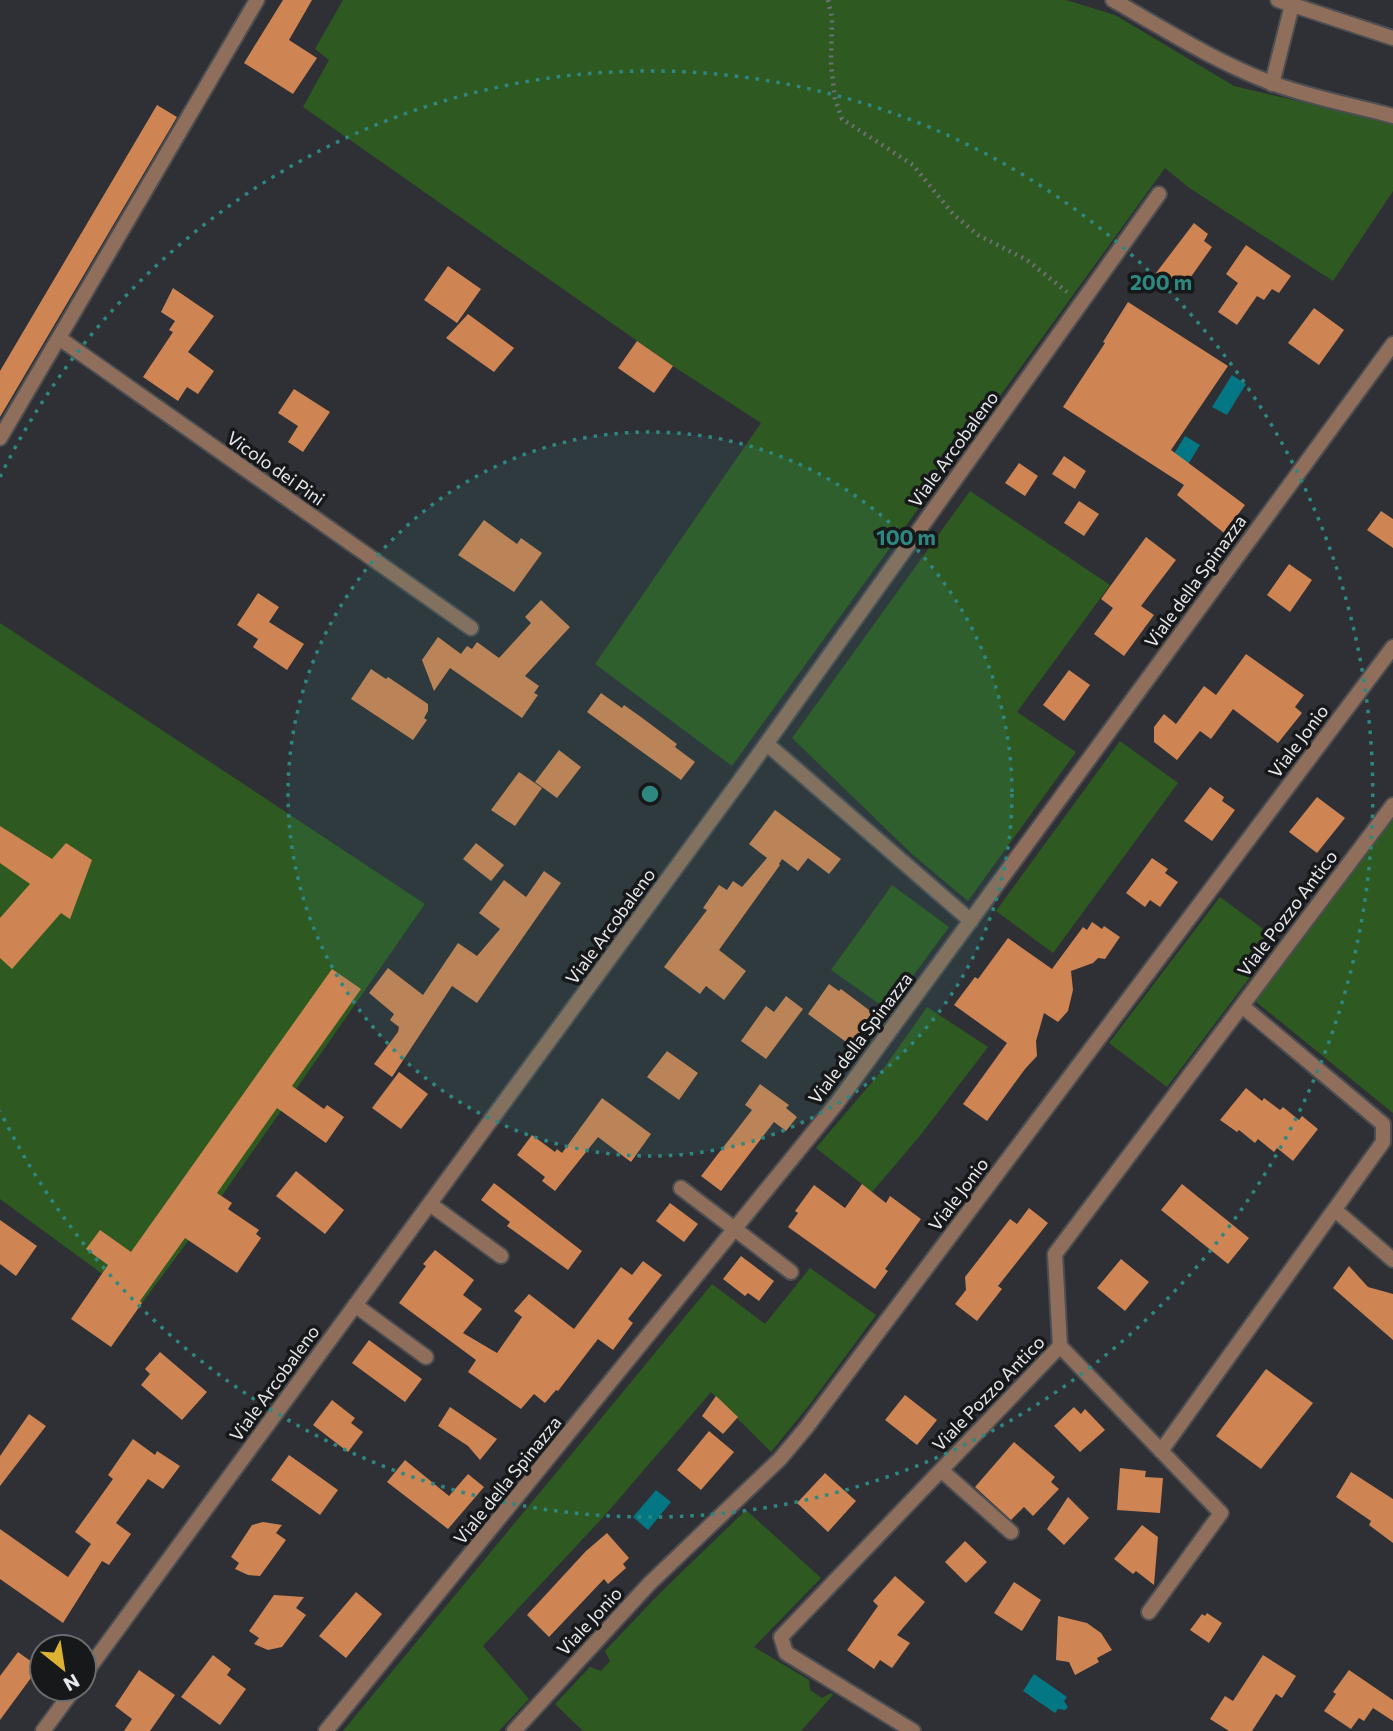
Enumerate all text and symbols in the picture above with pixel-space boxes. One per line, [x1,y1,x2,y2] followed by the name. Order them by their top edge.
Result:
[1130,269,1192,294] text: 200 m
[904,387,1002,511] street label: Viale Arcobaleno
[223,426,329,510] street label: Vicolo dei Pini
[1139,510,1251,652] street label: Viale della Spinazza
[876,524,936,549] text: 100 m
[1263,700,1333,782] street label: Viale Jonio
[638,782,662,806] centre of rings
[1232,846,1342,980] street label: Viale Pozzo Antico
[561,864,659,988] street label: Viale Arcobaleno
[803,968,917,1108] street label: Viale della Spinazza
[923,1153,993,1235] street label: Viale Jonio
[225,1321,323,1445] street label: Viale Arcobaleno
[927,1331,1049,1455] street label: Viale Pozzo Antico
[449,1411,565,1549] street label: Viale della Spinazza
[552,1582,626,1660] street label: Viale Jonio
[28,1633,98,1703] north arrow
[60,1670,84,1697] text: N

